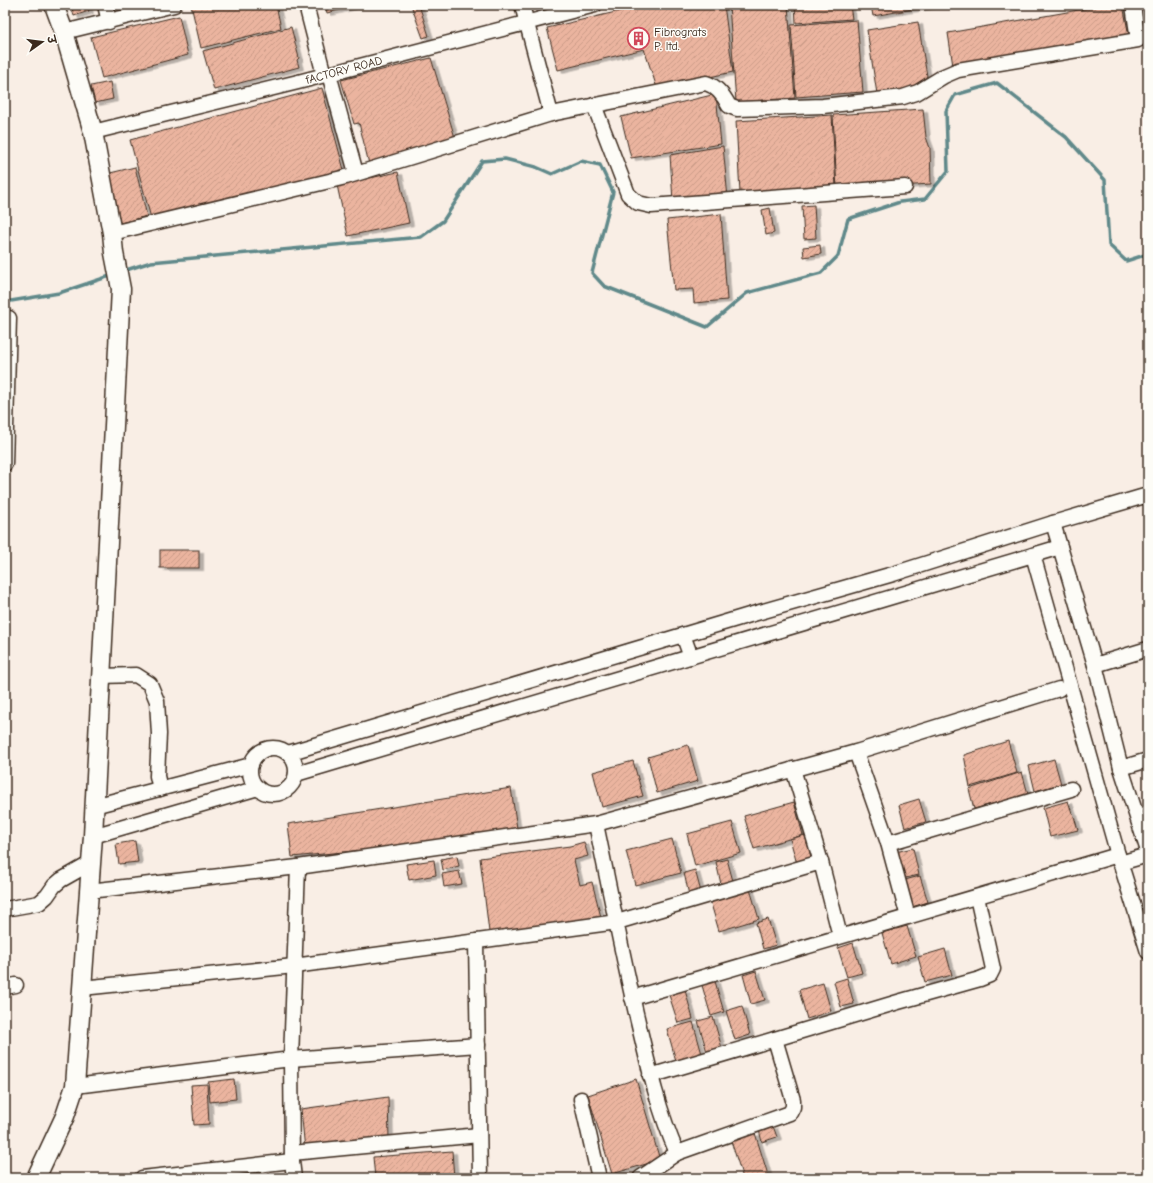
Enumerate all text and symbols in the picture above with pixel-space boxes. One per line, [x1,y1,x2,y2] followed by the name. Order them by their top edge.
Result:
[22,22,62,62] north arrow
[654,25,707,53] place label: Fibrograts P. ltd.
[626,26,652,52] building icon: Fibrograts P. ltd.
[44,34,59,46] text: उ
[303,53,384,87] street label: fACTORY ROAD

